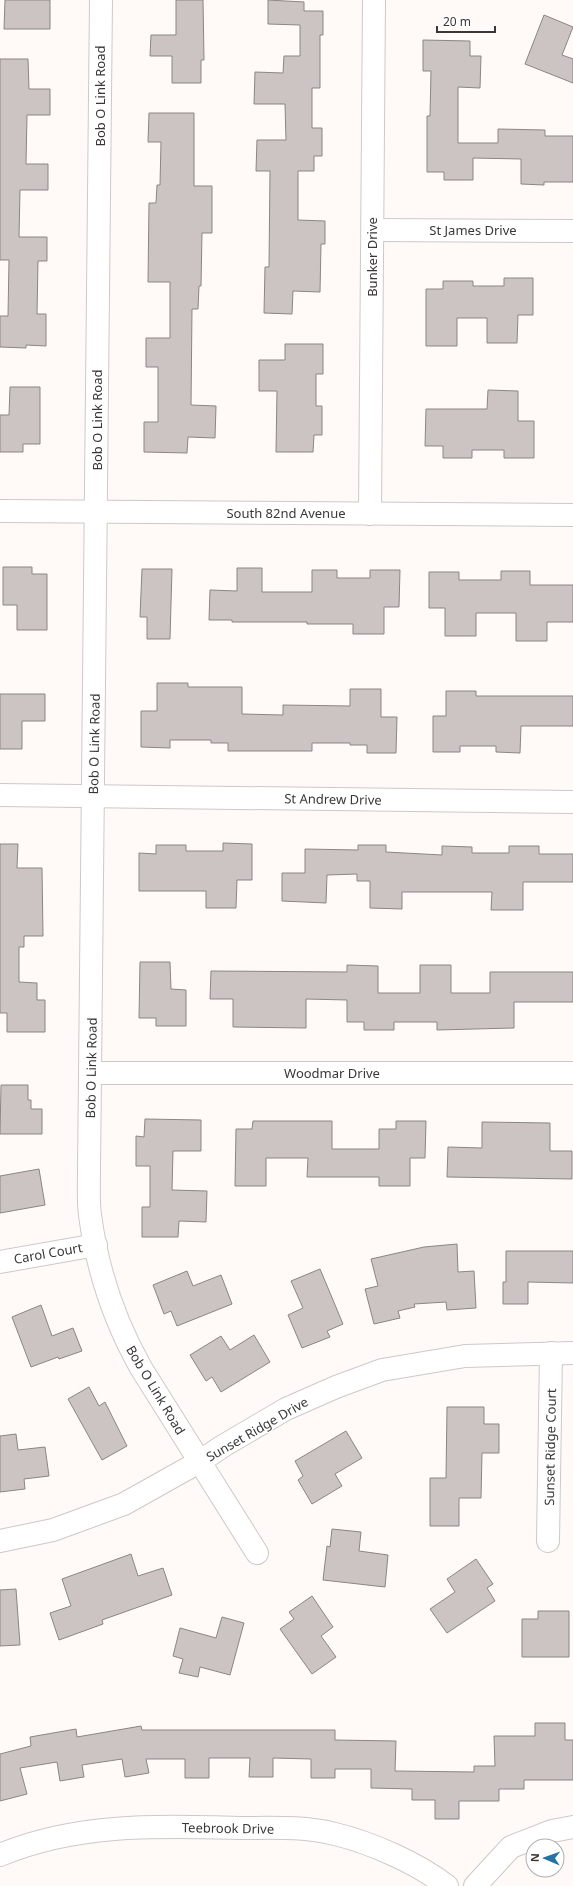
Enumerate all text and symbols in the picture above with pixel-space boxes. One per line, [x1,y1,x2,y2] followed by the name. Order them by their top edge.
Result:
[437,8,495,34] scale bar
[443,13,471,30] text: 20 m
[91,46,109,146] street label: Bob O Link Road
[363,217,381,297] street label: Bunker Drive
[429,221,517,239] street label: St James Drive
[88,370,106,470] street label: Bob O Link Road
[226,504,346,522] street label: South 82nd Avenue
[84,693,104,795] street label: Bob O Link Road
[284,789,382,809] street label: St Andrew Drive
[81,1017,101,1119] street label: Bob O Link Road
[284,1064,380,1082] street label: Woodmar Drive
[12,1238,84,1268] street label: Carol Court
[122,1342,190,1438] street label: Bob O Link Road
[540,1388,560,1506] street label: Sunset Ridge Court
[203,1392,311,1466] street label: Sunset Ridge Drive
[182,1818,274,1838] street label: Teebrook Drive
[525,1838,565,1878] north arrow
[527,1853,542,1862] text: N

